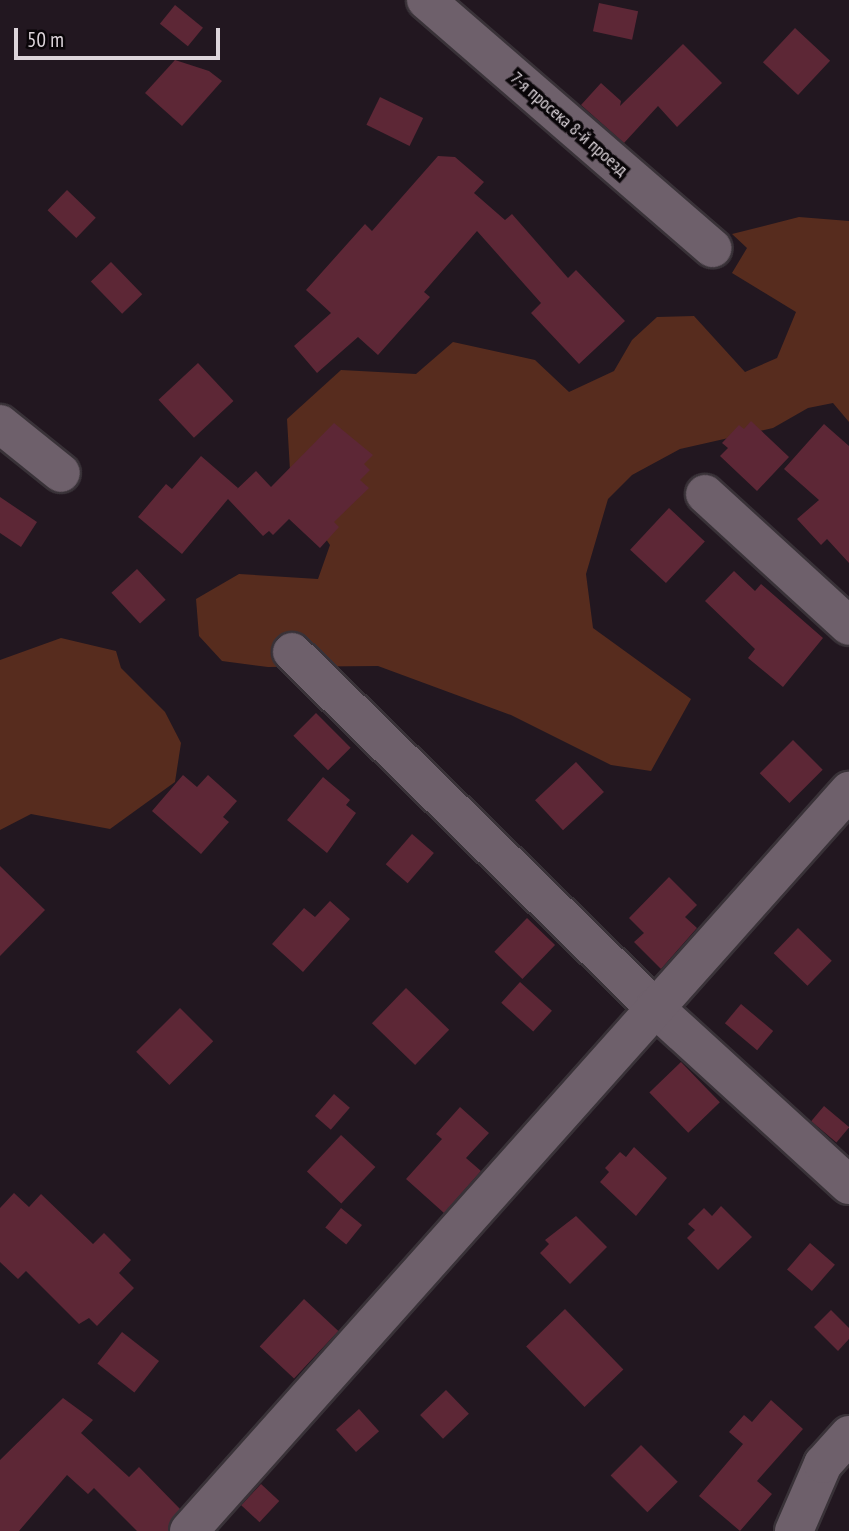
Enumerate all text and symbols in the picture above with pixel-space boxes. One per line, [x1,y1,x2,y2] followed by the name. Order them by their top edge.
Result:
[18,14,224,58] scale bar
[27,26,64,53] text: 50 m
[506,67,632,181] street label: 7-я просека 8-й проезд

